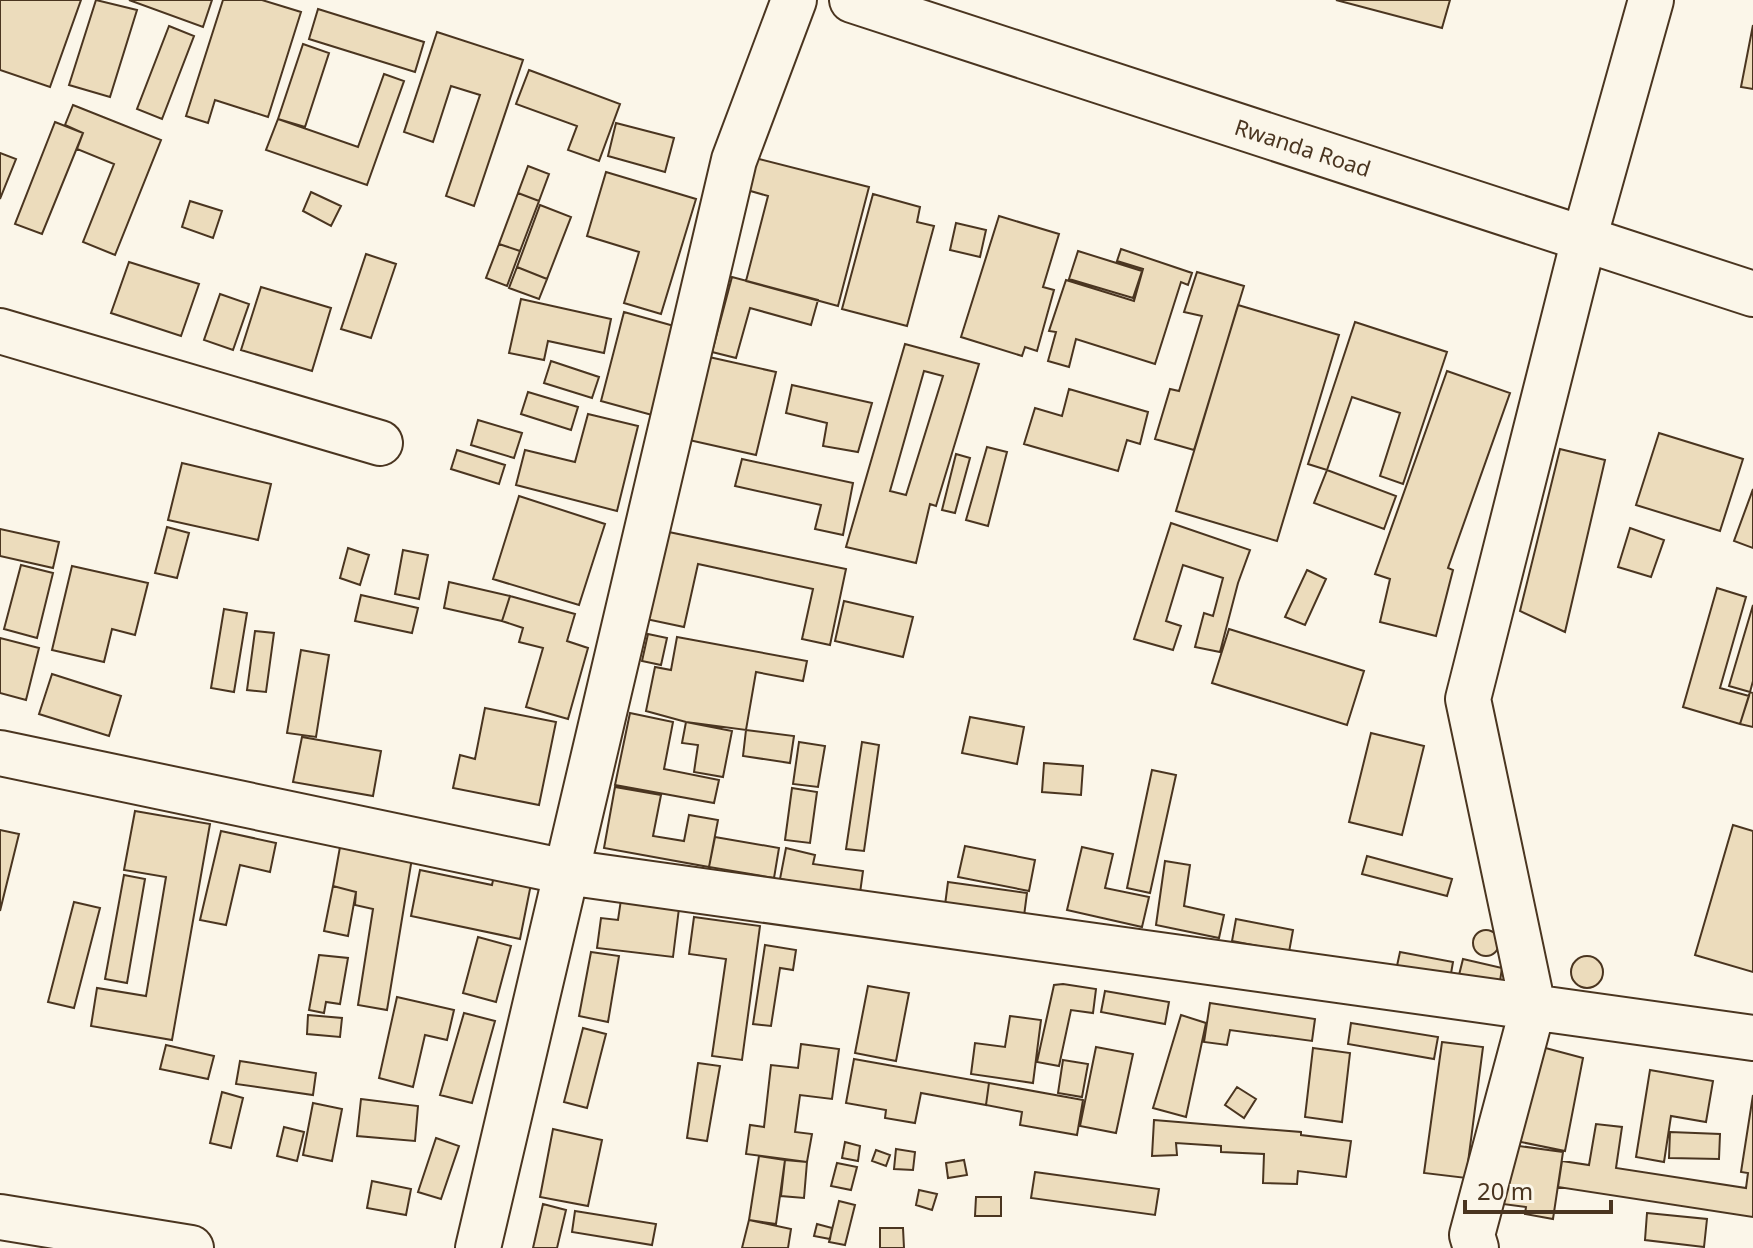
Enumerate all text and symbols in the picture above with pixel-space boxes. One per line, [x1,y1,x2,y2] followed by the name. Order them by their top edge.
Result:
[1231,111,1375,183] street label: Rwanda Road
[1465,1164,1611,1214] scale bar
[1477,1174,1533,1207] text: 20 m

